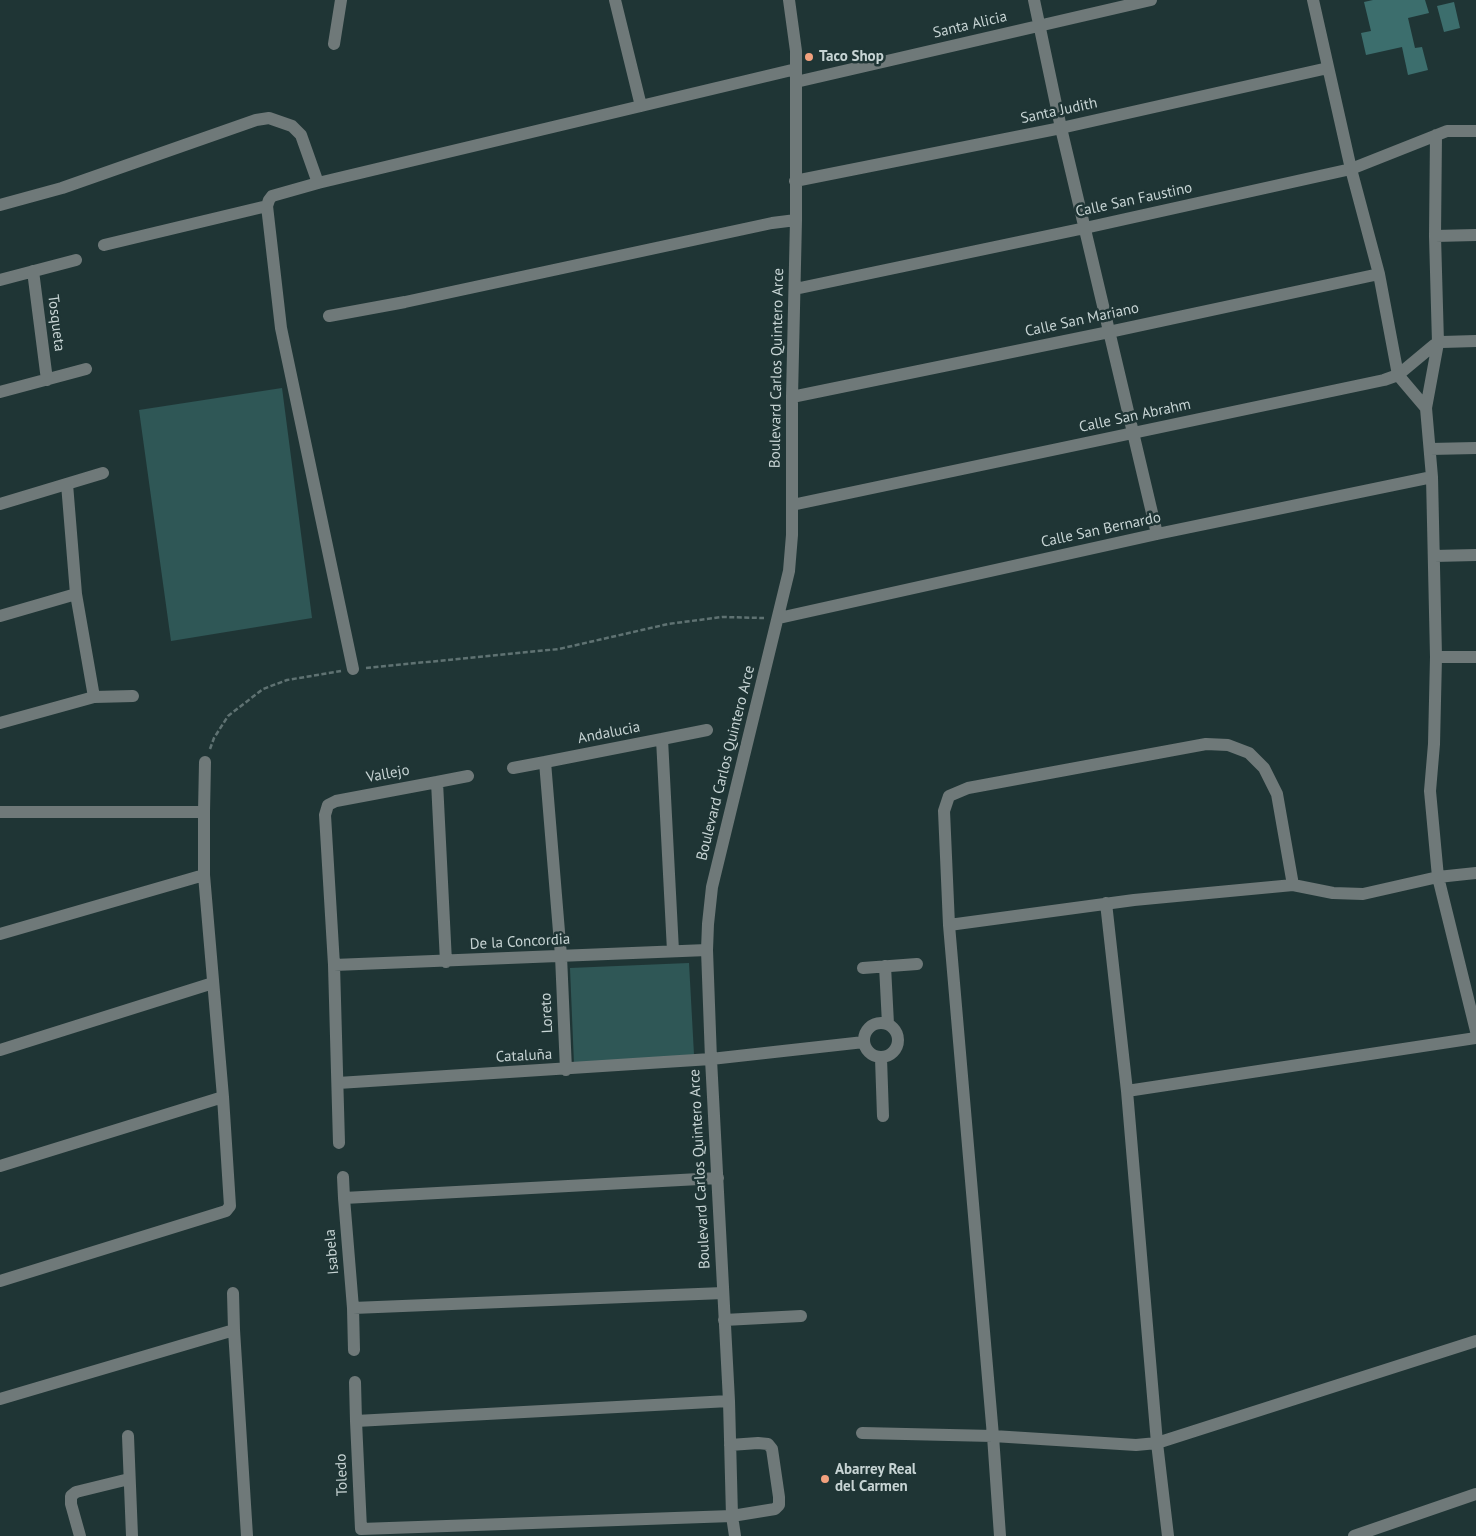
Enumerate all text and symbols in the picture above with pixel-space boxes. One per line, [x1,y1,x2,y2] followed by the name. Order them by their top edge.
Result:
[931,8,1009,42] street label: Santa Alicia
[819,48,884,66] place label: Taco Shop
[803,51,815,63] marker: Taco Shop
[1019,94,1099,128] street label: Santa Judith
[1074,179,1194,221] street label: Calle San Faustino
[766,268,788,468] street label: Boulevard Carlos Quintero Arce
[44,294,68,352] street label: Tosqueta
[1023,299,1141,341] street label: Calle San Mariano
[1078,395,1192,437] street label: Calle San Abrahm
[1039,509,1163,551] street label: Calle San Bernardo
[693,664,759,862] street label: Boulevard Carlos Quintero Arce
[576,718,642,748] street label: Andalucia
[365,761,411,787] street label: Vallejo
[469,930,571,954] street label: De la Concordia
[537,992,557,1034] street label: Loreto
[495,1046,553,1066] street label: Cataluña
[686,1069,714,1269] street label: Boulevard Carlos Quintero Arce
[321,1228,343,1276] street label: Isabela
[332,1453,352,1497] street label: Toledo
[835,1461,916,1496] place label: Abarrey Real del Carmen
[819,1473,831,1485] marker: Abarrey Real del Carmen

